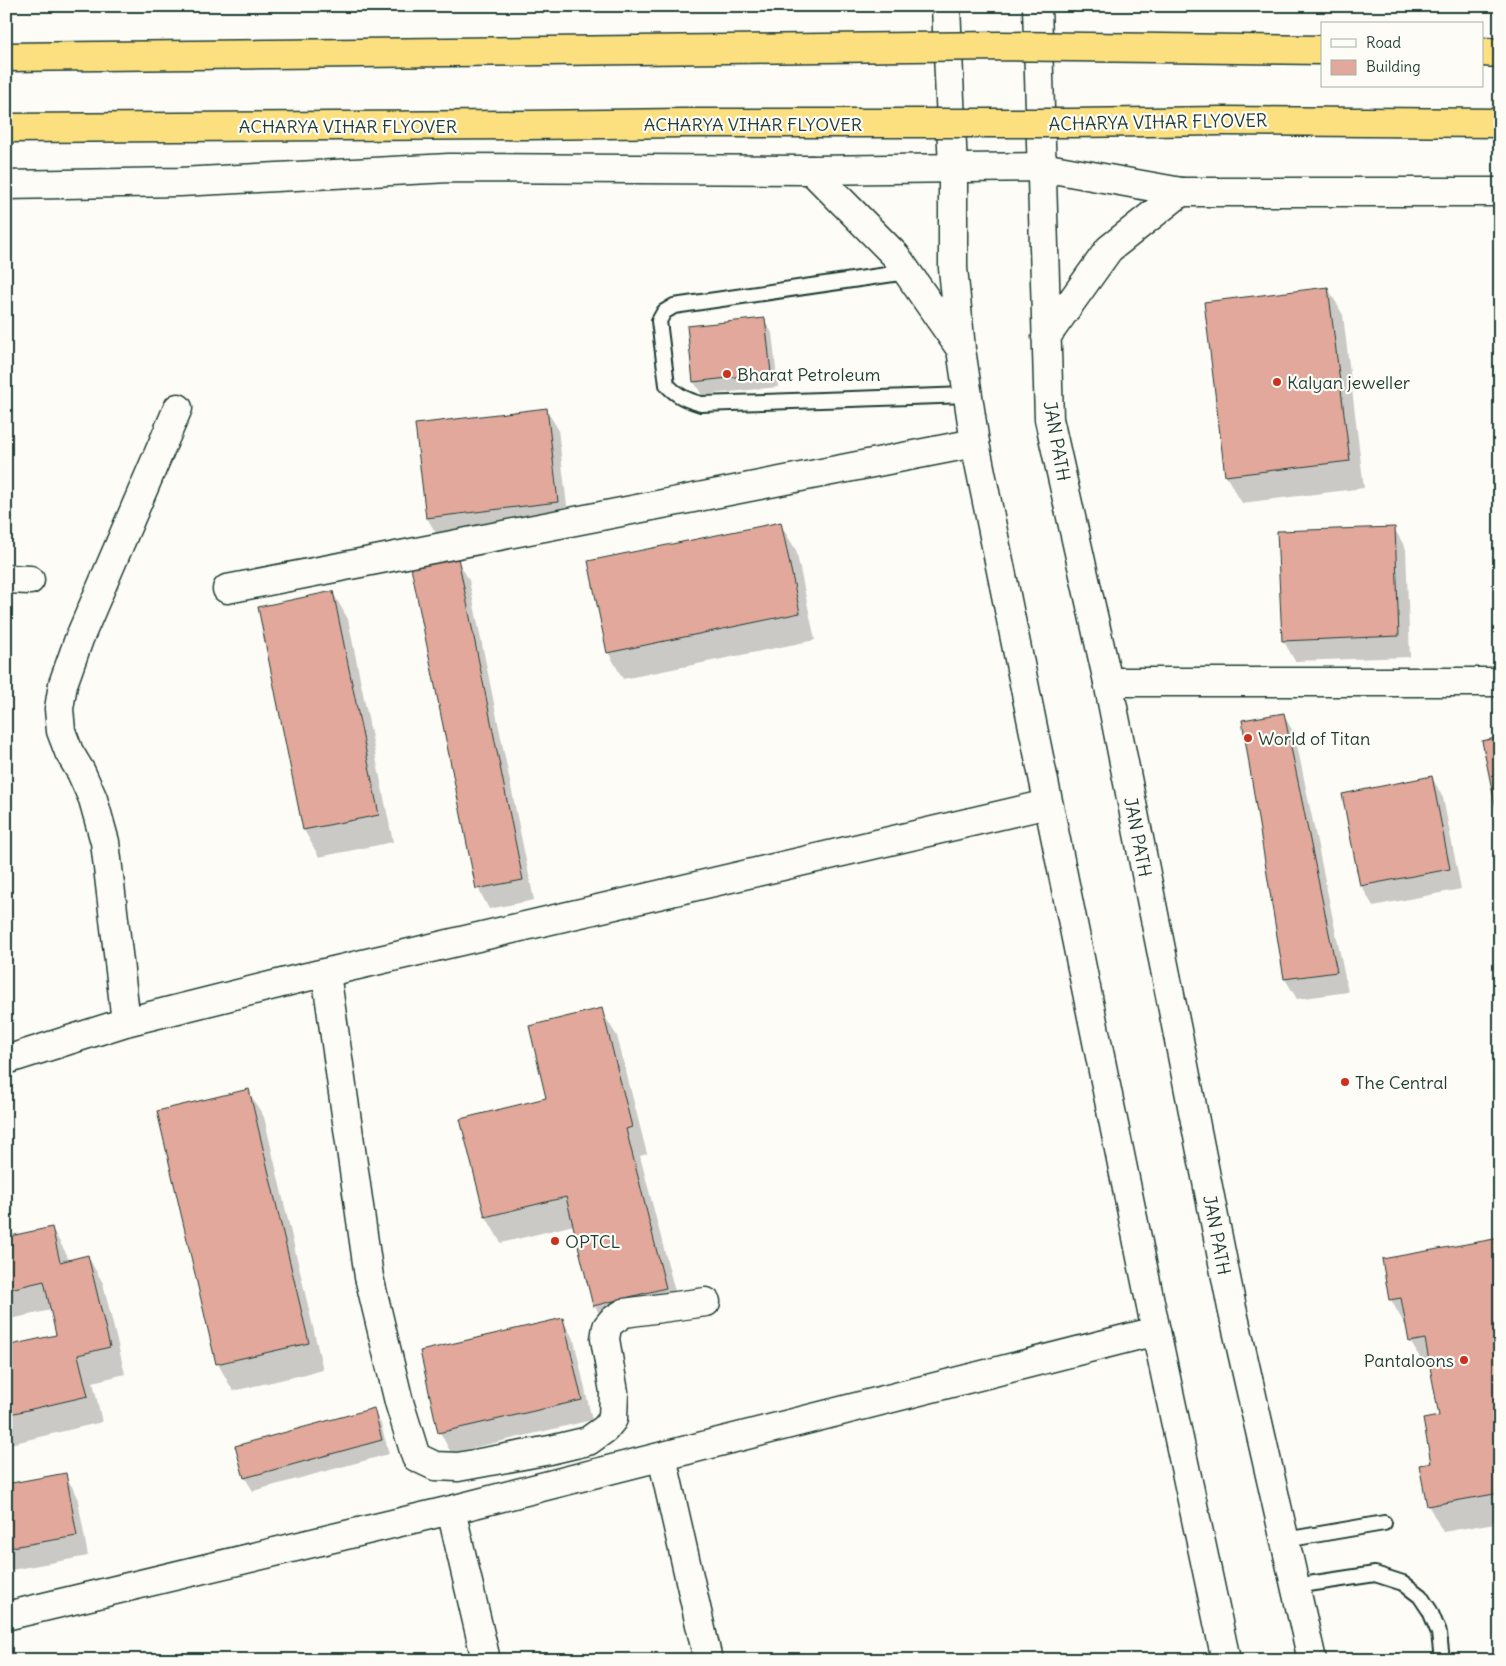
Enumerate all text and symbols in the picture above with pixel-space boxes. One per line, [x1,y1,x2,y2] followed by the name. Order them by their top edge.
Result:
[1321,22,1484,88] legend
[1366,33,1401,52] text: Road
[1366,57,1421,76] text: Building
[1048,109,1268,135] street label: ACHARYA VIHAR FLYOVER
[644,113,862,136] street label: ACHARYA VIHAR FLYOVER
[239,115,457,138] street label: ACHARYA VIHAR FLYOVER
[737,363,881,386] place label: Bharat Petroleum
[721,368,733,380] marker: Bharat Petroleum
[1287,371,1411,394] place label: Kalyan jeweller
[1271,376,1283,388] marker: Kalyan jeweller
[1039,399,1075,483] street label: JAN PATH
[1258,727,1370,750] place label: World of Titan
[1242,732,1254,744] marker: World of Titan
[1119,795,1157,879] street label: JAN PATH
[1355,1071,1448,1094] place label: The Central
[1339,1076,1351,1088] marker: The Central
[1198,1193,1236,1277] street label: JAN PATH
[565,1230,620,1253] place label: OPTCL
[549,1235,561,1247] marker: OPTCL
[1364,1349,1454,1372] place label: Pantaloons
[1458,1354,1470,1366] marker: Pantaloons

